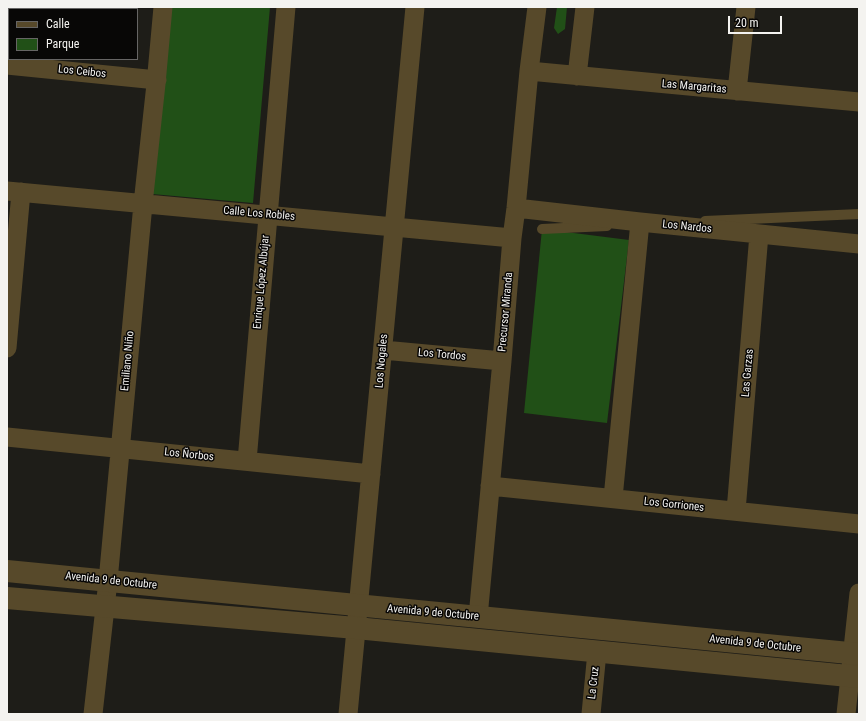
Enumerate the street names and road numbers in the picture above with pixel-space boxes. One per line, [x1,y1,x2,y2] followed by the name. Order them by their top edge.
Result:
[57,63,107,81] street label: Los Ceibos
[661,78,727,96] street label: Las Margaritas
[223,204,295,224] street label: Calle Los Robles
[662,218,712,236] street label: Los Nardos
[251,234,273,330] street label: Enrique López Albújar
[496,272,516,352] street label: Precursor Miranda
[119,330,137,392] street label: Emiliano Niño
[373,334,391,388] street label: Los Nogales
[417,346,467,364] street label: Los Tordos
[739,348,757,398] street label: Las Garzas
[163,446,215,464] street label: Los Ñorbos
[643,495,705,515] street label: Los Gorriones
[64,570,158,592] street label: Avenida 9 de Octubre
[387,602,479,624] street label: Avenida 9 de Octubre
[708,633,802,655] street label: Avenida 9 de Octubre
[586,666,602,700] street label: La Cruz

